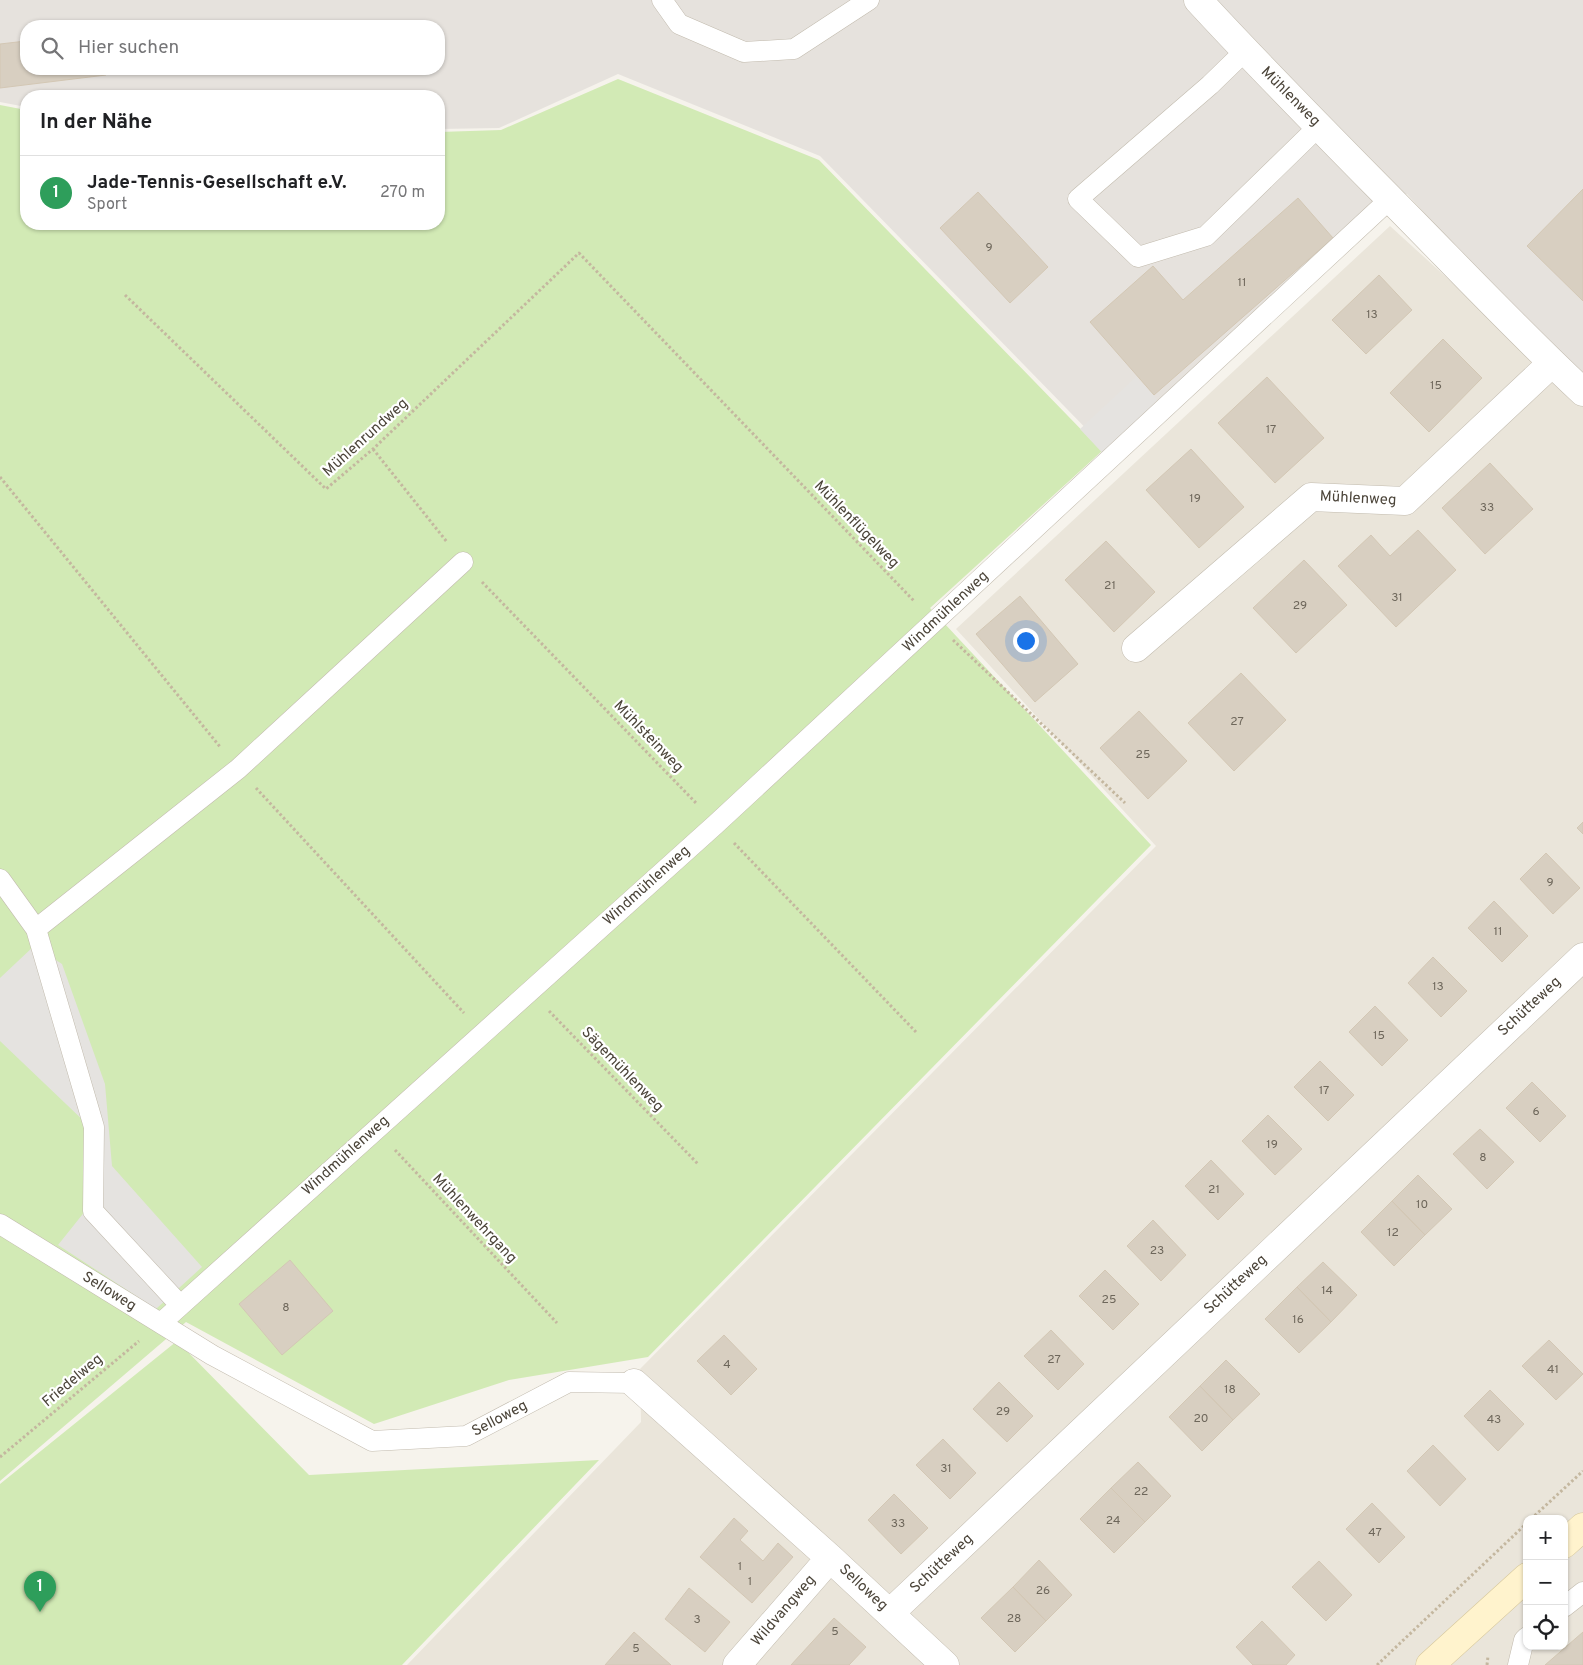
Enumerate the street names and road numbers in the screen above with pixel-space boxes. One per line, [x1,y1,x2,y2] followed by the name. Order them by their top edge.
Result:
[1256,63,1324,131] street label: Mühlenweg
[319,395,413,481] street label: Mühlenrundweg
[809,477,903,573] street label: Mühlenflügelweg
[1319,488,1397,510] street label: Mühlenweg
[899,567,993,657] street label: Windmühlenweg
[609,697,687,777] street label: Mühlsteinweg
[599,842,695,930] street label: Windmühlenweg
[1495,973,1565,1041] street label: Schütteweg
[577,1024,667,1116] street label: Sägemühlenweg
[298,1112,394,1200] street label: Windmühlenweg
[428,1170,520,1268] street label: Mühlenwehrgang
[1201,1251,1271,1319] street label: Schütteweg
[78,1268,140,1316] street label: Selloweg
[39,1350,107,1412] street label: Friedelweg
[469,1396,531,1442] street label: Selloweg
[907,1530,977,1598] street label: Schütteweg
[834,1561,892,1615] street label: Selloweg
[748,1571,820,1651] street label: Wildvangweg

